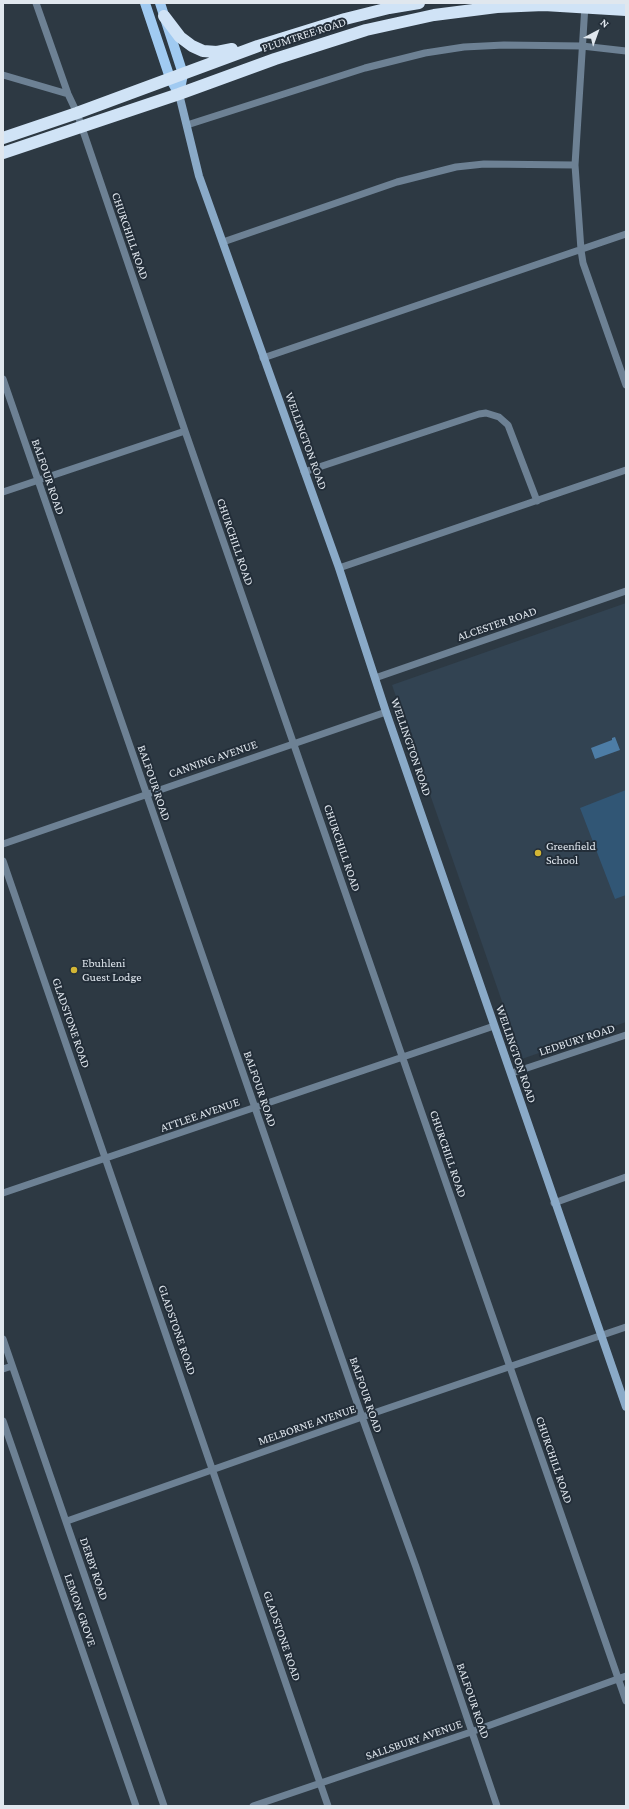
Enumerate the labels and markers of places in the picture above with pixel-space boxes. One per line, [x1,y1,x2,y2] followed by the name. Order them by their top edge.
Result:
[546,839,596,867] place label: Greenfield School
[533,848,543,858] marker: Greenfield School
[82,956,141,984] place label: Ebuhleni Guest Lodge
[69,965,79,975] marker: Ebuhleni Guest Lodge

